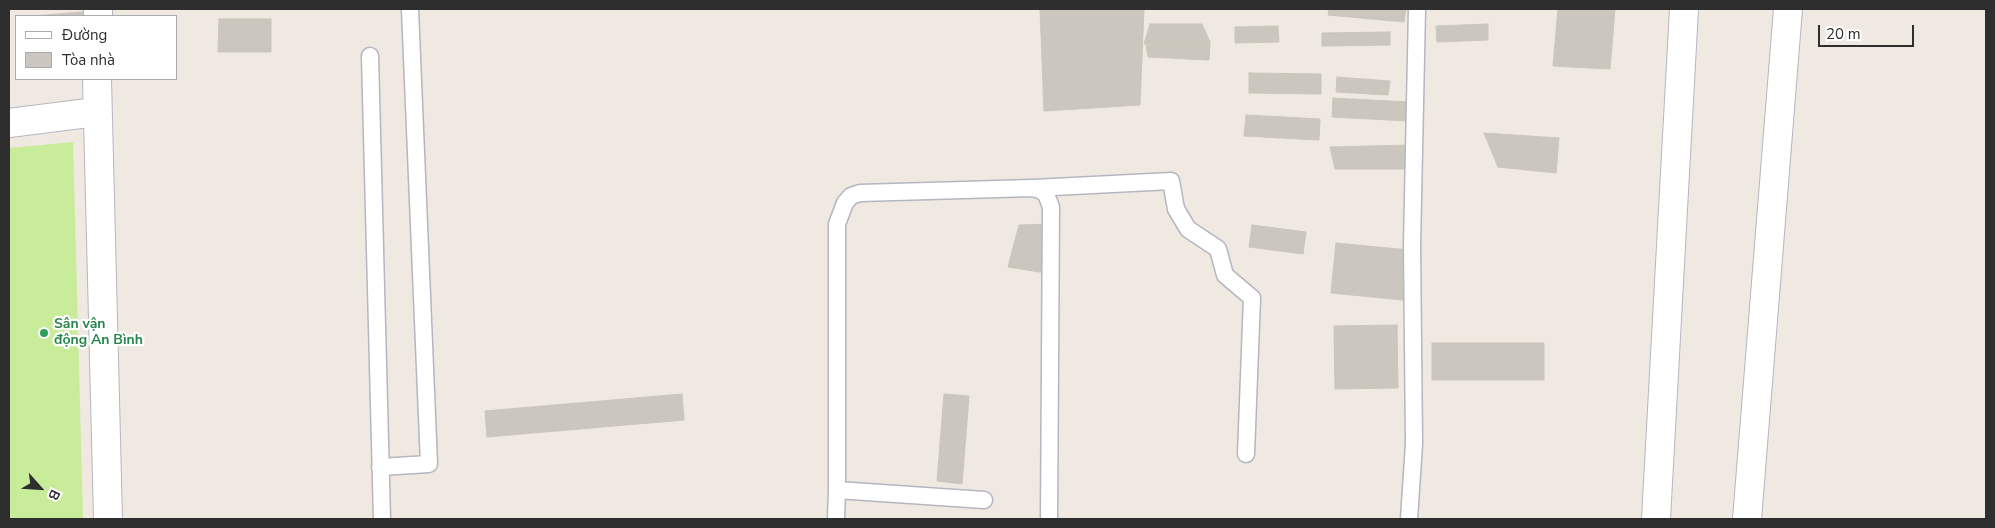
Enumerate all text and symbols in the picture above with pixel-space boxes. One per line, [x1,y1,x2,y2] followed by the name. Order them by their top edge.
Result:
[15,15,178,80] legend
[1820,15,1916,47] scale bar
[1826,24,1861,44] text: 20 m
[62,25,107,45] text: Đường
[62,50,115,70] text: Tòa nhà
[54,317,143,350] place label: Sân vận động An Bình
[38,327,50,339] marker: Sân vận động An Bình
[15,463,65,513] north arrow
[43,486,65,503] text: B

